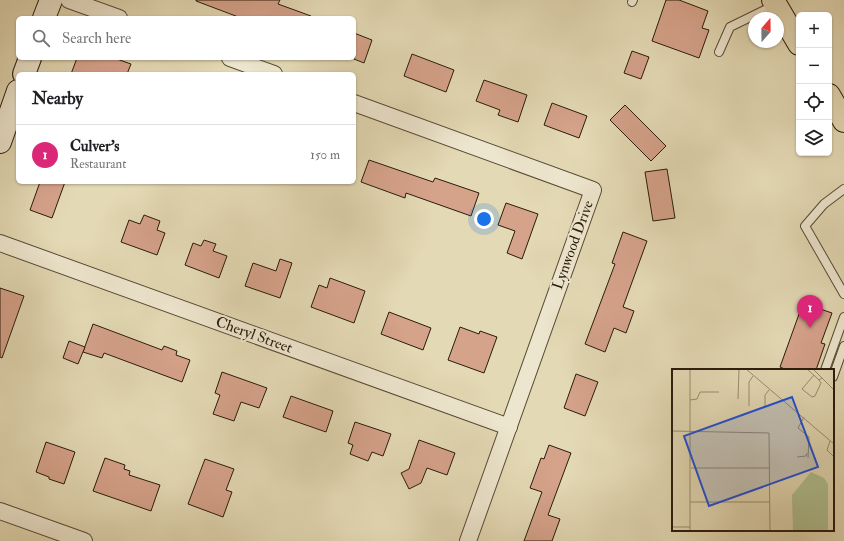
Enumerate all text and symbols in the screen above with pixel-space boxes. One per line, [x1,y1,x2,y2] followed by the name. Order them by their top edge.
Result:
[748,12,784,48] north arrow
[796,12,832,156] map controls
[796,12,832,48] button: +
[16,16,356,60] search box
[30,27,52,49] icon: search
[62,29,131,48] text: Search here
[796,48,832,84] button: −
[796,84,832,120] button: locate
[32,88,83,109] text: Nearby
[796,120,832,156] button: layers
[70,137,119,156] text: Culver's
[43,147,47,163] text: 1
[310,147,340,163] text: 150 m
[70,156,126,172] text: Restaurant
[548,198,598,292] street label: Lynwood Drive
[474,209,494,229] your location
[797,295,823,328] pin: 1
[213,312,295,358] street label: Cheryl Street
[672,369,834,531] inset map

